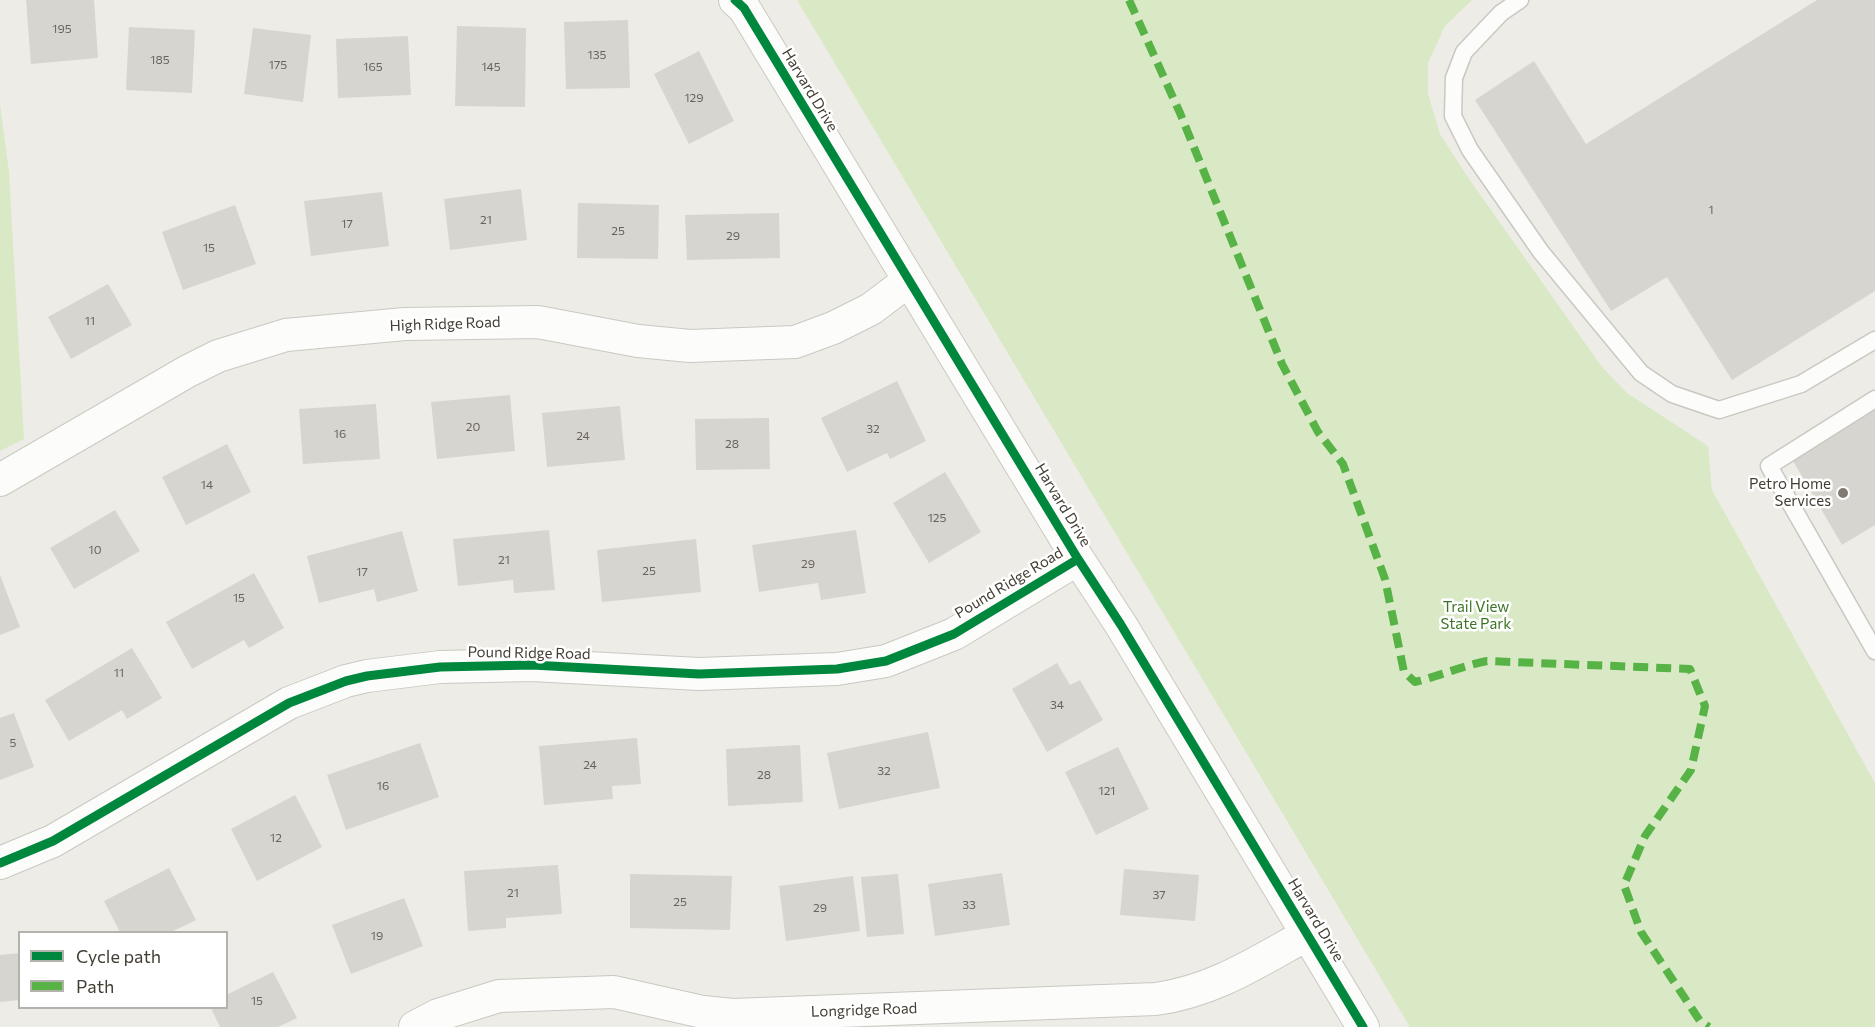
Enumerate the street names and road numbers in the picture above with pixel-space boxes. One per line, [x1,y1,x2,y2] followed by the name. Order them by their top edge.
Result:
[778,45,842,135] street label: Harvard Drive
[389,313,501,335] street label: High Ridge Road
[1031,460,1095,550] street label: Harvard Drive
[952,544,1066,622] street label: Pound Ridge Road
[467,643,591,663] street label: Pound Ridge Road
[1284,875,1348,965] street label: Harvard Drive
[810,999,918,1021] street label: Longridge Road

